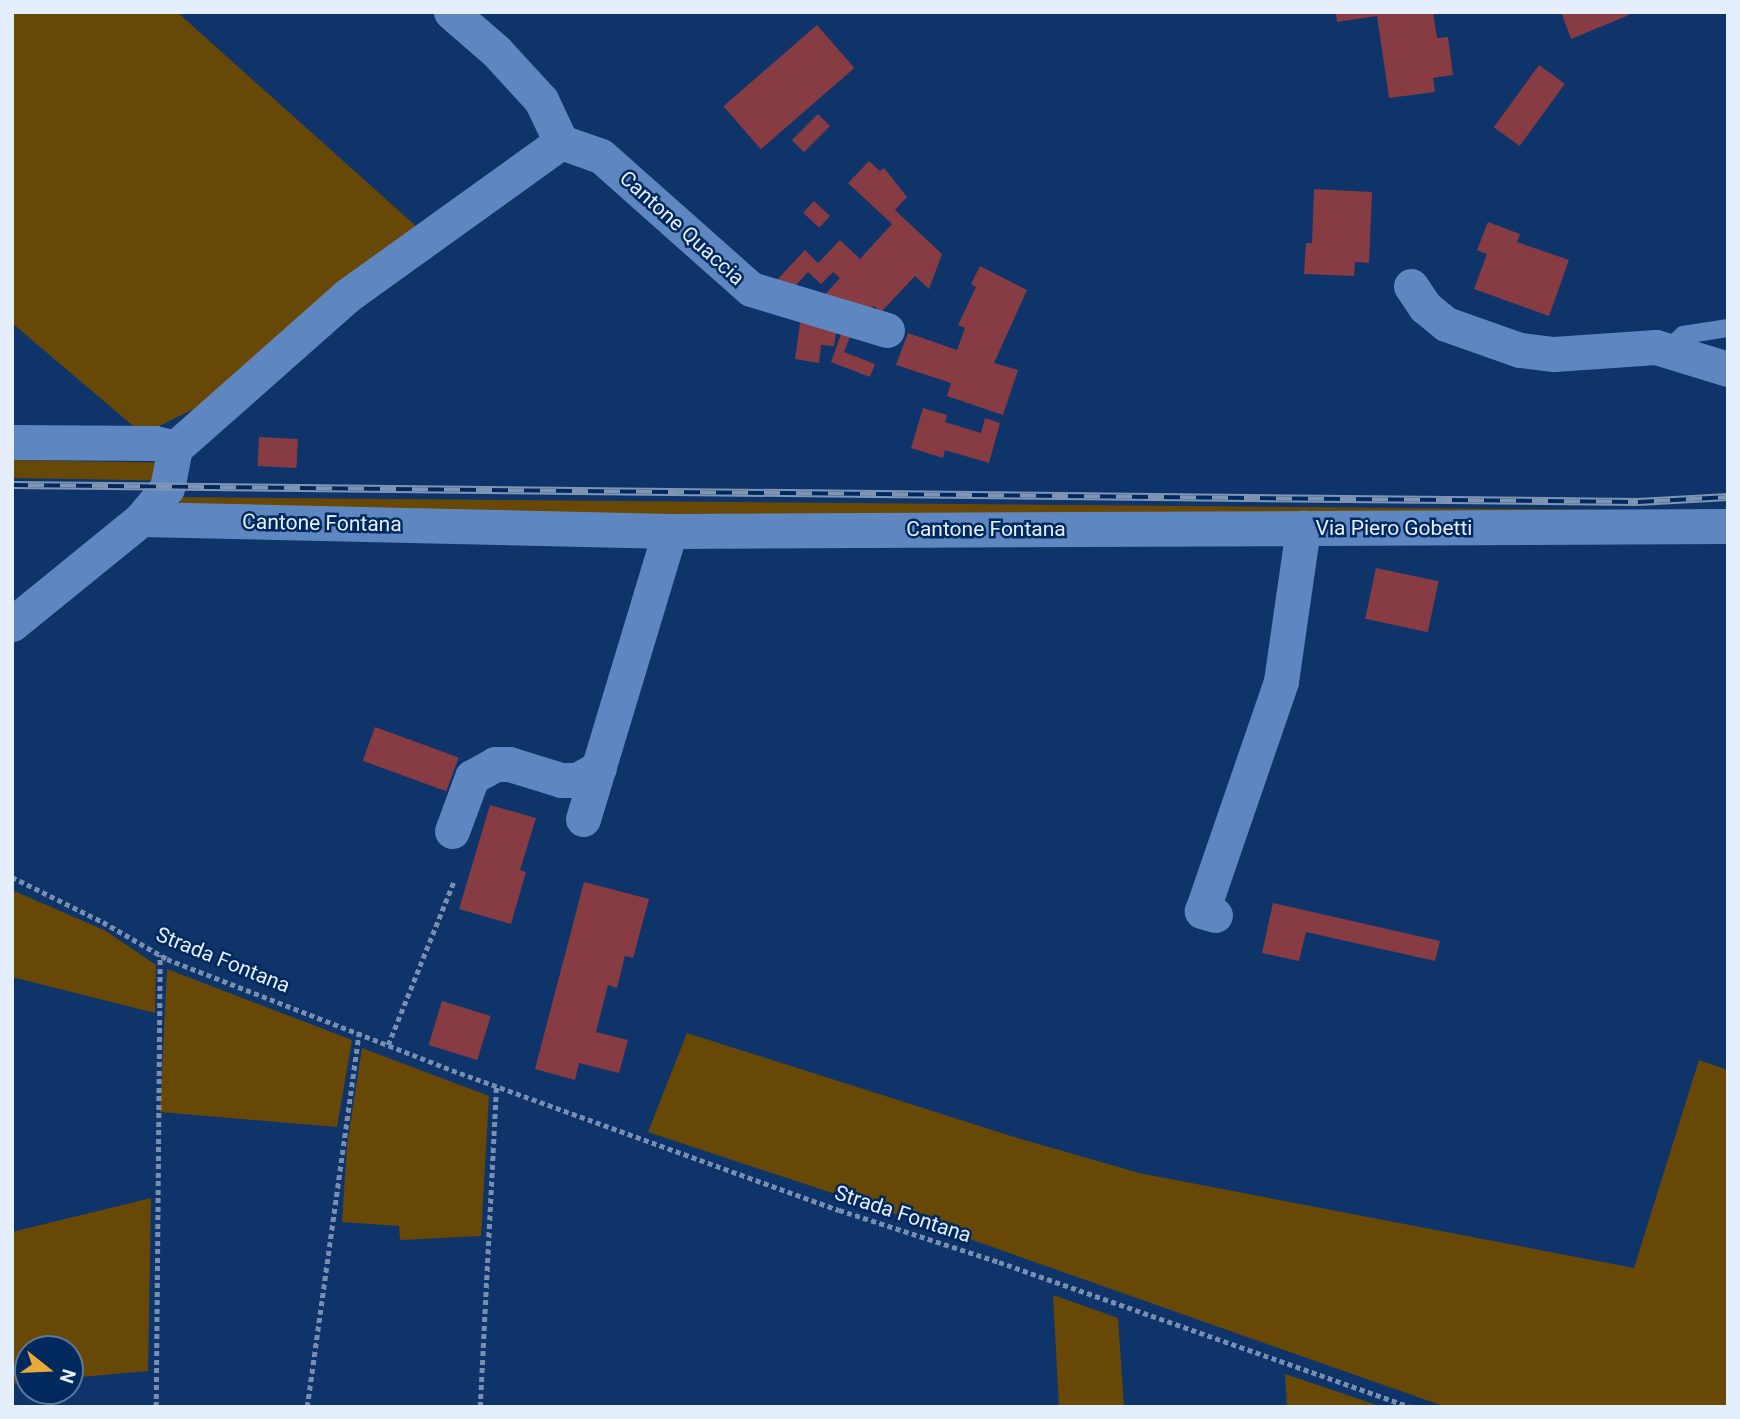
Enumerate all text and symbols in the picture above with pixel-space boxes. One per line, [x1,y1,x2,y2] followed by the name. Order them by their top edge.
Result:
[614,165,750,291] street label: Cantone Quaccia
[242,509,402,537] street label: Cantone Fontana
[1316,515,1472,541] street label: Via Piero Gobetti
[906,516,1066,542] street label: Cantone Fontana
[152,922,294,998] street label: Strada Fontana
[831,1180,975,1248] street label: Strada Fontana
[14,1335,84,1405] north arrow
[55,1366,81,1386] text: N

